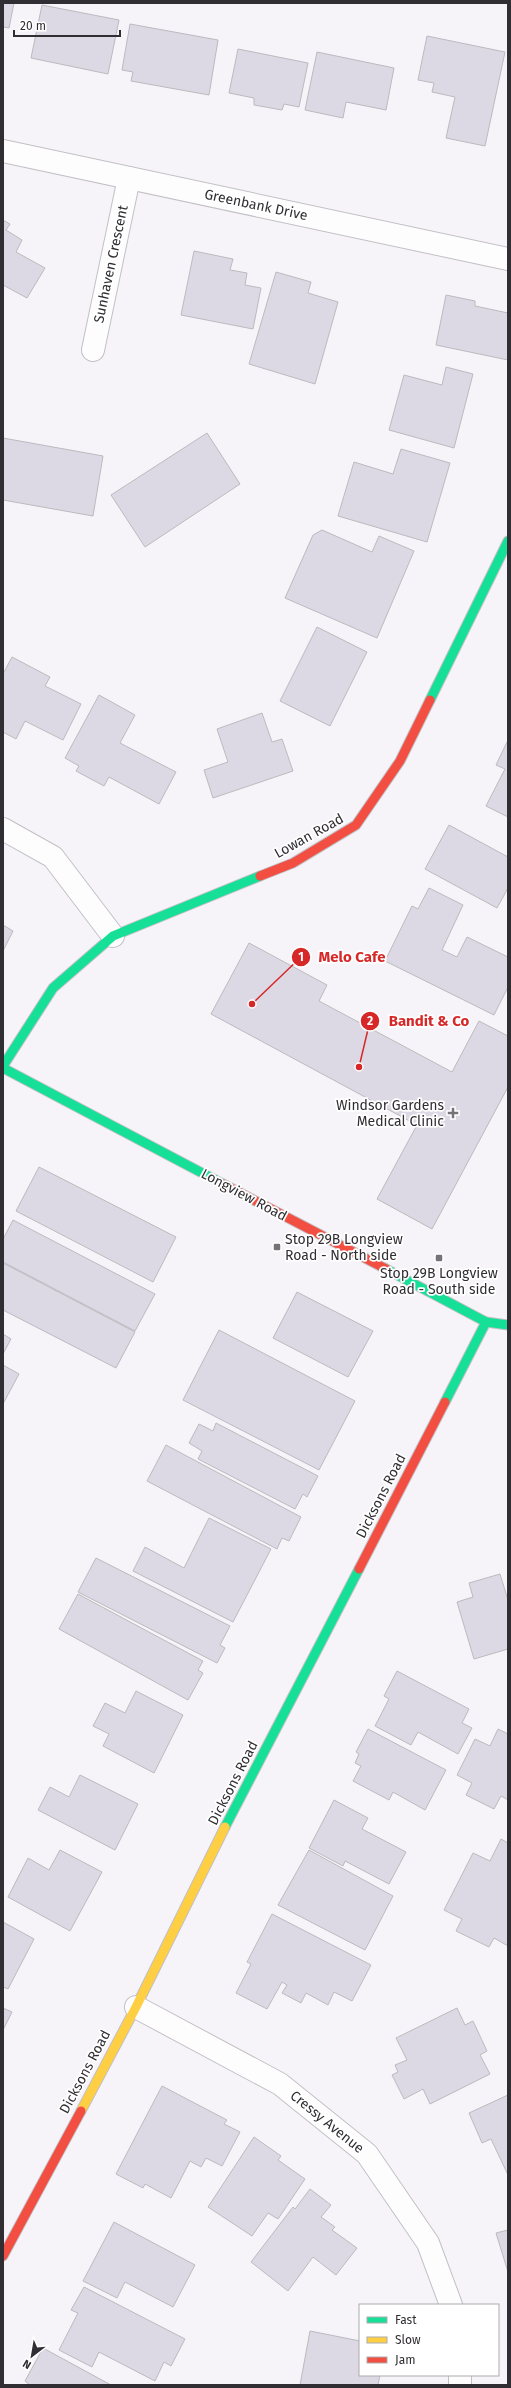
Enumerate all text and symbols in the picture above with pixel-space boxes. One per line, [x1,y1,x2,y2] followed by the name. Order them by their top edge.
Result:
[14,12,120,38] scale bar
[20,19,46,33] text: 20 m
[203,186,309,224] street label: Greenbank Drive
[90,203,132,324] street label: Sunhaven Crescent
[271,810,347,862] street label: Lowan Road
[291,943,394,970] callout: Melo Cafe
[319,948,385,966] text: Melo Cafe
[298,950,304,964] text: 1
[360,1007,477,1034] callout: Bandit & Co
[389,1012,470,1030] text: Bandit & Co
[367,1014,373,1028] text: 2
[336,1097,444,1130] place label: Windsor Gardens Medical Clinic
[447,1107,459,1119] marker: Windsor Gardens Medical Clinic
[198,1165,290,1225] street label: Longview Road
[285,1231,403,1264] place label: Stop 29B Longview Road - North side
[272,1242,282,1252] marker: Stop 29B Longview Road - North side
[434,1253,444,1263] marker: Stop 29B Longview Road - South side
[380,1265,498,1298] place label: Stop 29B Longview Road - South side
[352,1451,410,1541] street label: Dicksons Road
[204,1738,262,1828] street label: Dicksons Road
[56,2027,114,2117] street label: Dicksons Road
[287,2087,367,2157] street label: Cressy Avenue
[359,2304,499,2376] legend
[395,2313,417,2327] text: Fast
[395,2333,421,2347] text: Slow
[12,2336,52,2376] north arrow
[395,2353,415,2367] text: Jam
[21,2357,34,2372] text: N

